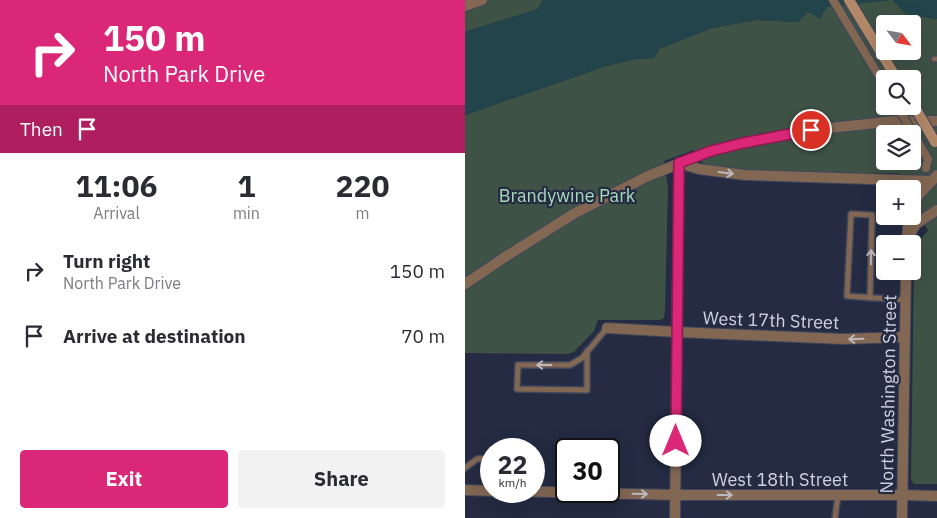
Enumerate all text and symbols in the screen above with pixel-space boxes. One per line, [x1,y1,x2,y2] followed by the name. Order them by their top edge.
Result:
[103,15,206,61] text: 150 m
[876,15,921,60] north arrow
[876,15,921,280] map controls
[20,20,85,85] icon: right
[103,59,265,88] text: North Park Drive
[876,70,921,115] button: search
[790,109,832,151] pin
[73,115,101,143] icon: arrive
[797,116,825,144] icon: arrive
[20,117,63,141] text: Then
[876,125,921,170] button: layers
[76,166,157,205] text: 11:06
[237,166,255,205] text: 1
[335,166,389,205] text: 220
[718,168,734,178] one-way arrow
[876,180,921,225] button: +
[499,184,636,207] park label: Brandywine Park
[93,203,140,223] text: Arrival
[233,203,260,223] text: min
[355,203,369,223] text: m
[876,235,921,280] button: −
[63,249,150,273] text: Turn right
[866,249,876,266] one-way arrow
[20,257,48,285] icon: right
[390,259,445,283] text: 150 m
[63,273,181,293] text: North Park Drive
[875,294,901,494] street label: North Washington Street
[702,306,840,334] street label: West 17th Street
[20,322,48,350] icon: arrive
[63,324,246,348] text: Arrive at destination
[401,324,445,348] text: 70 m
[848,334,864,344] one-way arrow
[536,360,552,370] one-way arrow
[649,414,701,466] position arrow
[555,438,620,503] speed limit sign: 30
[497,448,528,481] text: 22
[20,450,228,508] button: Exit
[238,450,445,508] button: Share
[712,468,848,491] street label: West 18th Street
[498,475,527,490] text: km/h
[632,489,648,499] one-way arrow
[716,490,733,500] one-way arrow

